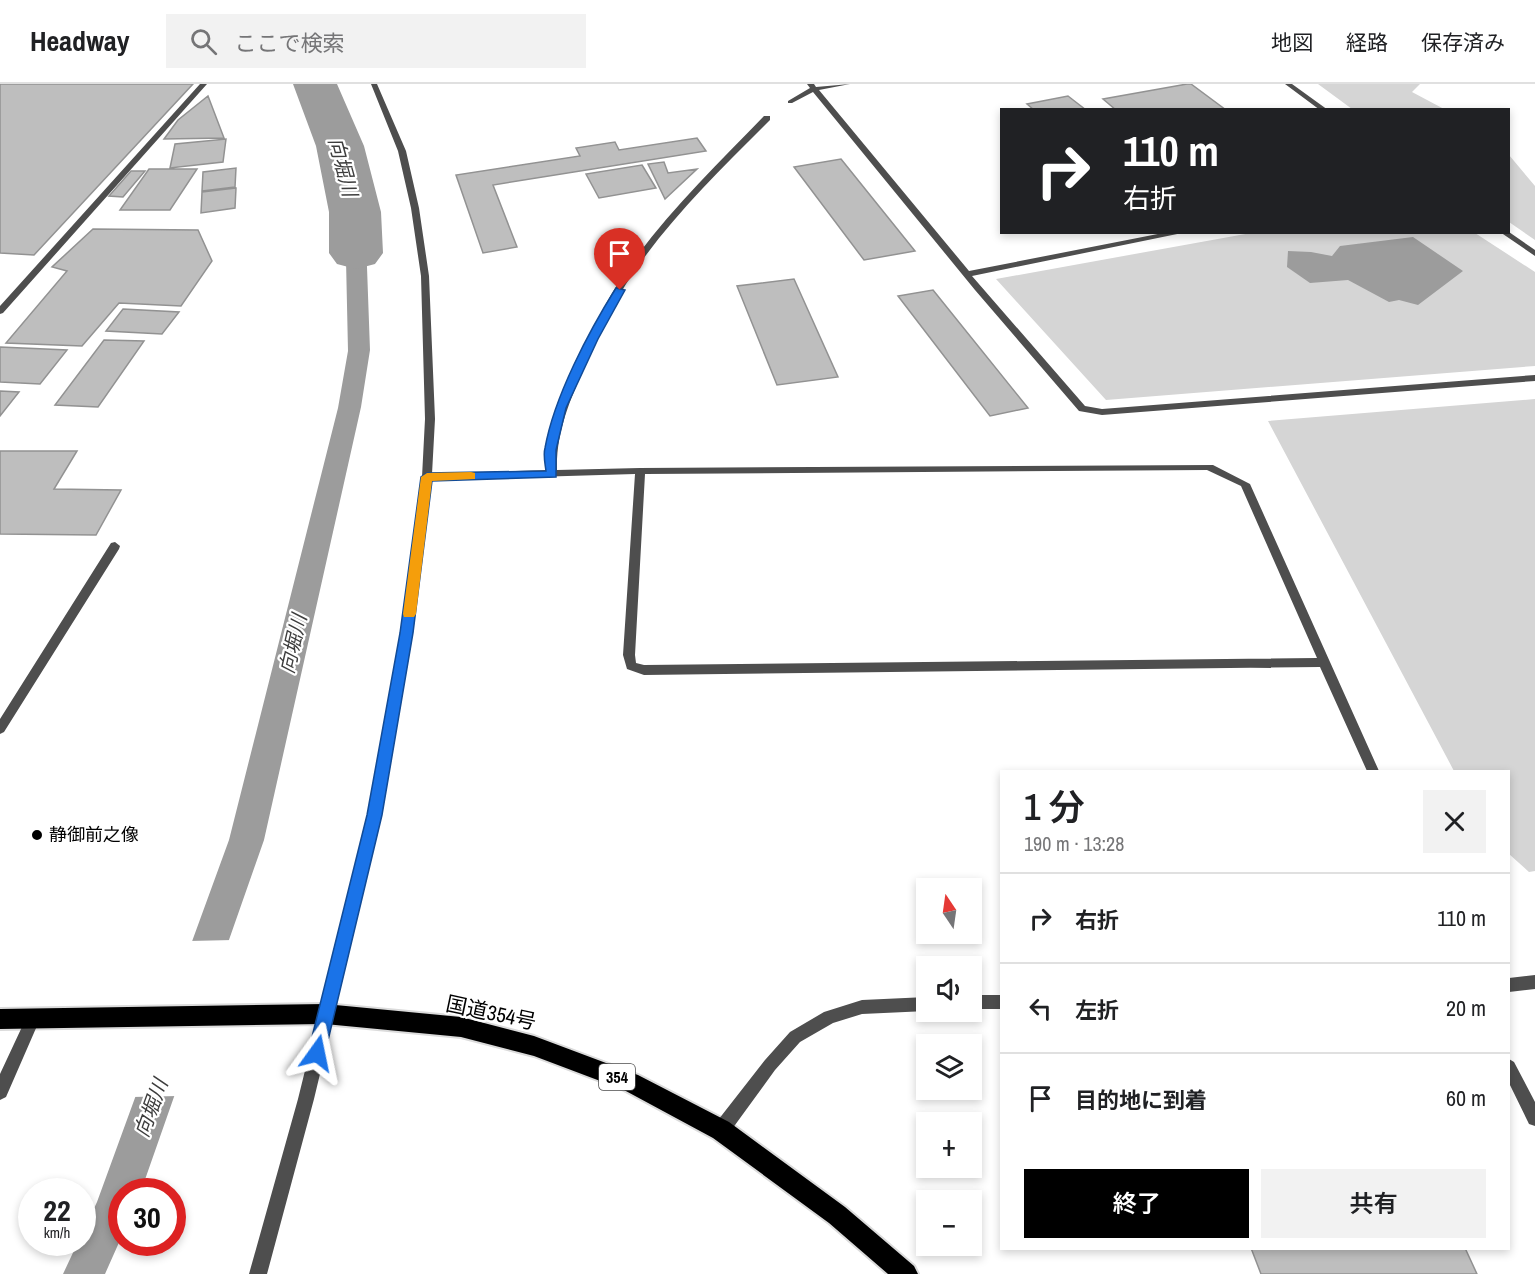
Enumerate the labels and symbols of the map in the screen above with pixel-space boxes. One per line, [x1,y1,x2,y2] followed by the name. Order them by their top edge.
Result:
[323,134,365,201] water label: 向堀川
[594,228,645,290] pin
[273,610,313,676] water label: 向堀川
[49,822,139,847] place label: 静御前之像
[30,828,44,842] marker: 静御前之像
[916,878,982,944] north arrow
[443,989,539,1036] street label: 国道354号
[285,1021,349,1085] position arrow
[599,1064,635,1090] road number: 354
[128,1073,174,1141] water label: 向堀川
[108,1178,186,1256] speed limit sign: 30

